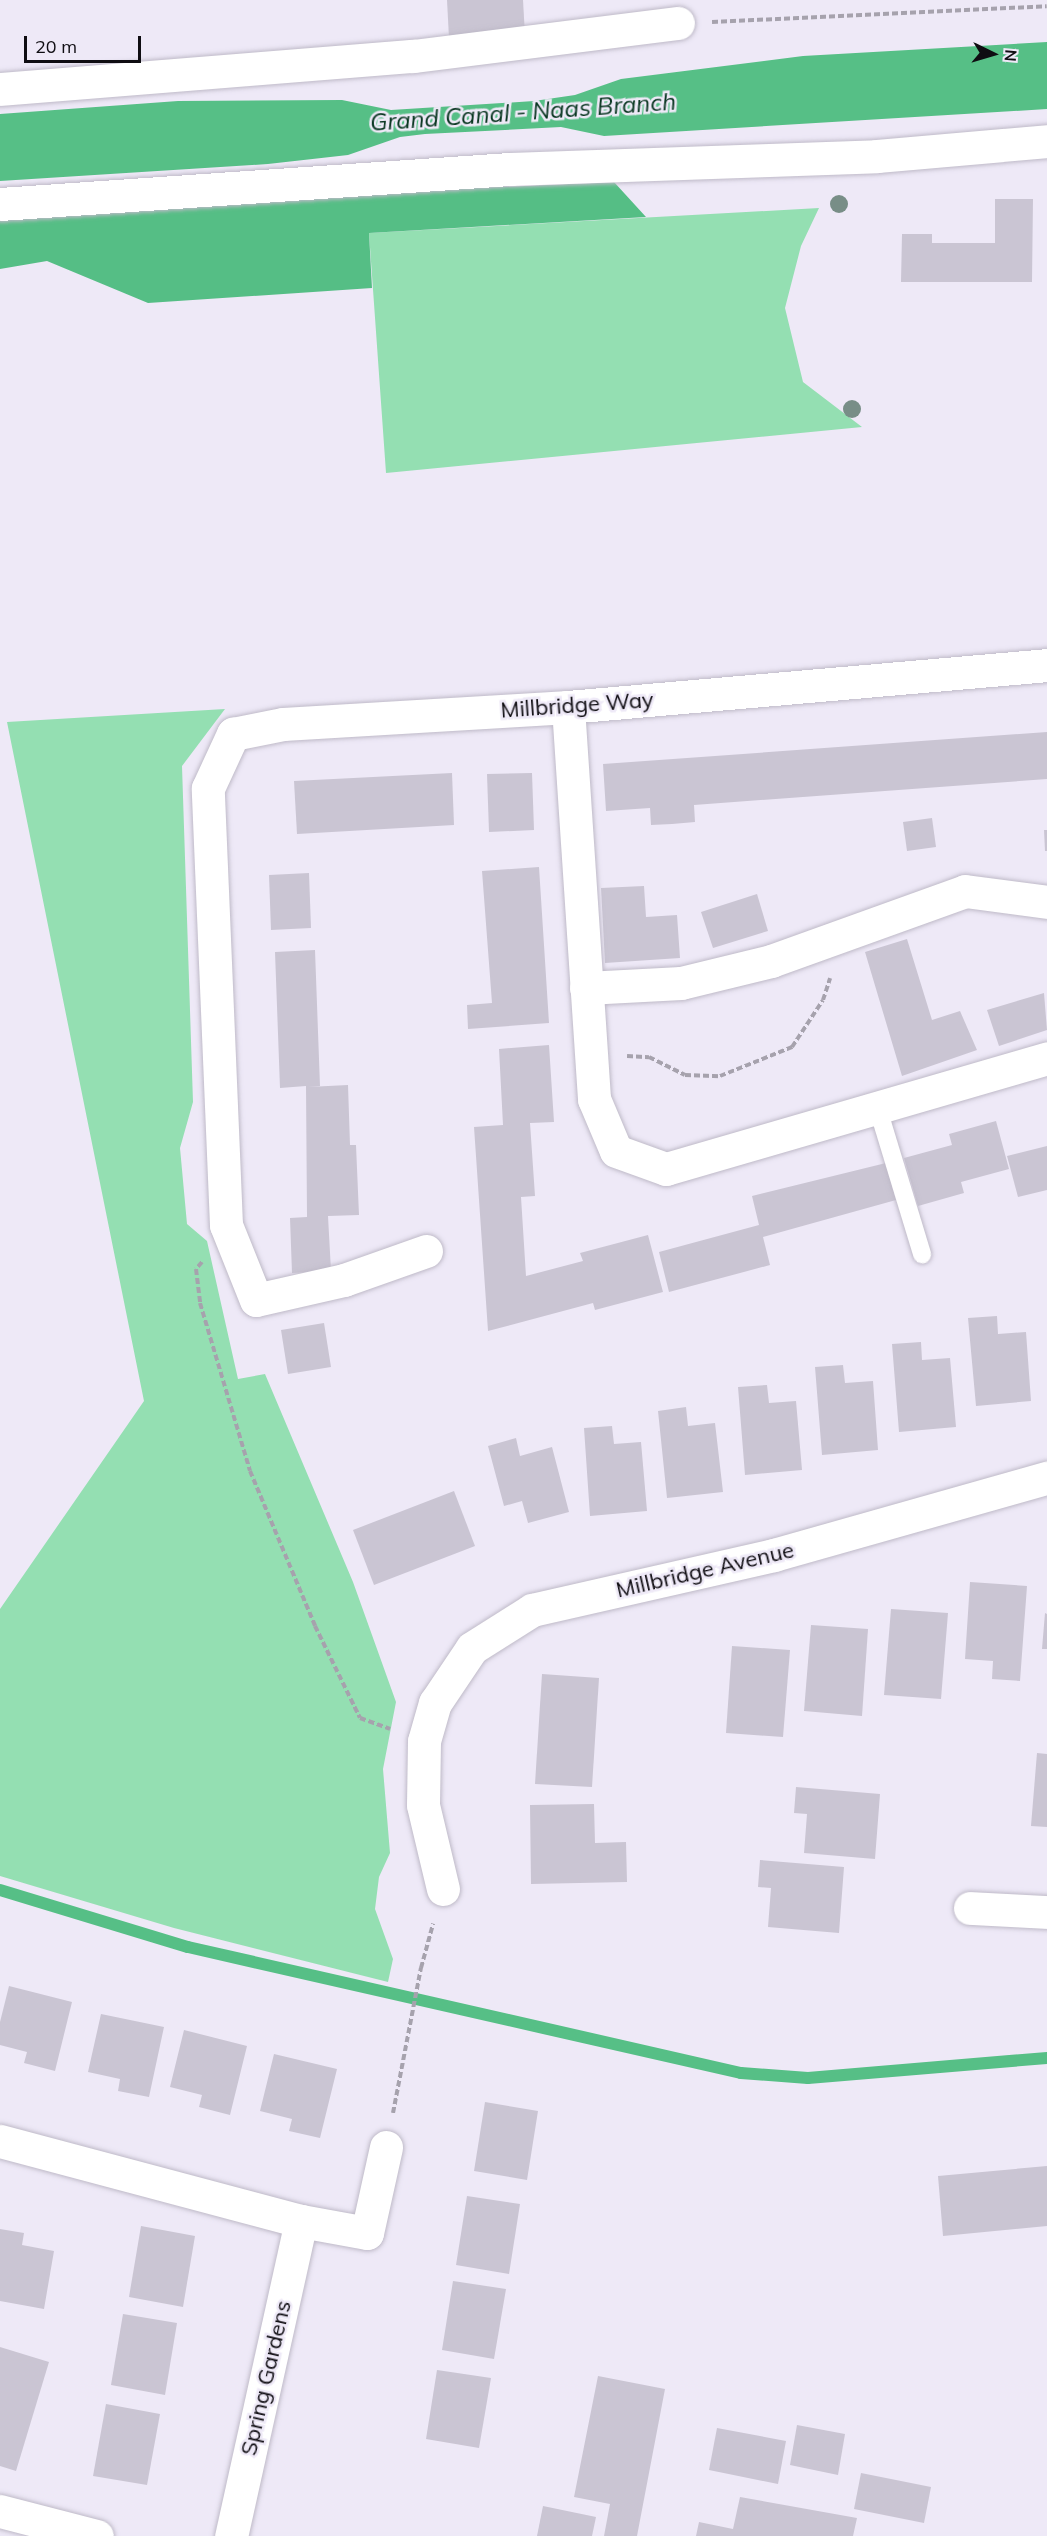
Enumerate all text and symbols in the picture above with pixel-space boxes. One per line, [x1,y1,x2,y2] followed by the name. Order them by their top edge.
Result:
[27,24,144,62] scale bar
[963,24,1023,84] north arrow
[35,35,77,58] text: 20 m
[1000,49,1021,62] text: N
[369,87,677,137] water label: Grand Canal - Naas Branch
[500,686,654,724] street label: Millbridge Way
[613,1537,797,1603] street label: Millbridge Avenue
[235,2298,297,2458] street label: Spring Gardens

